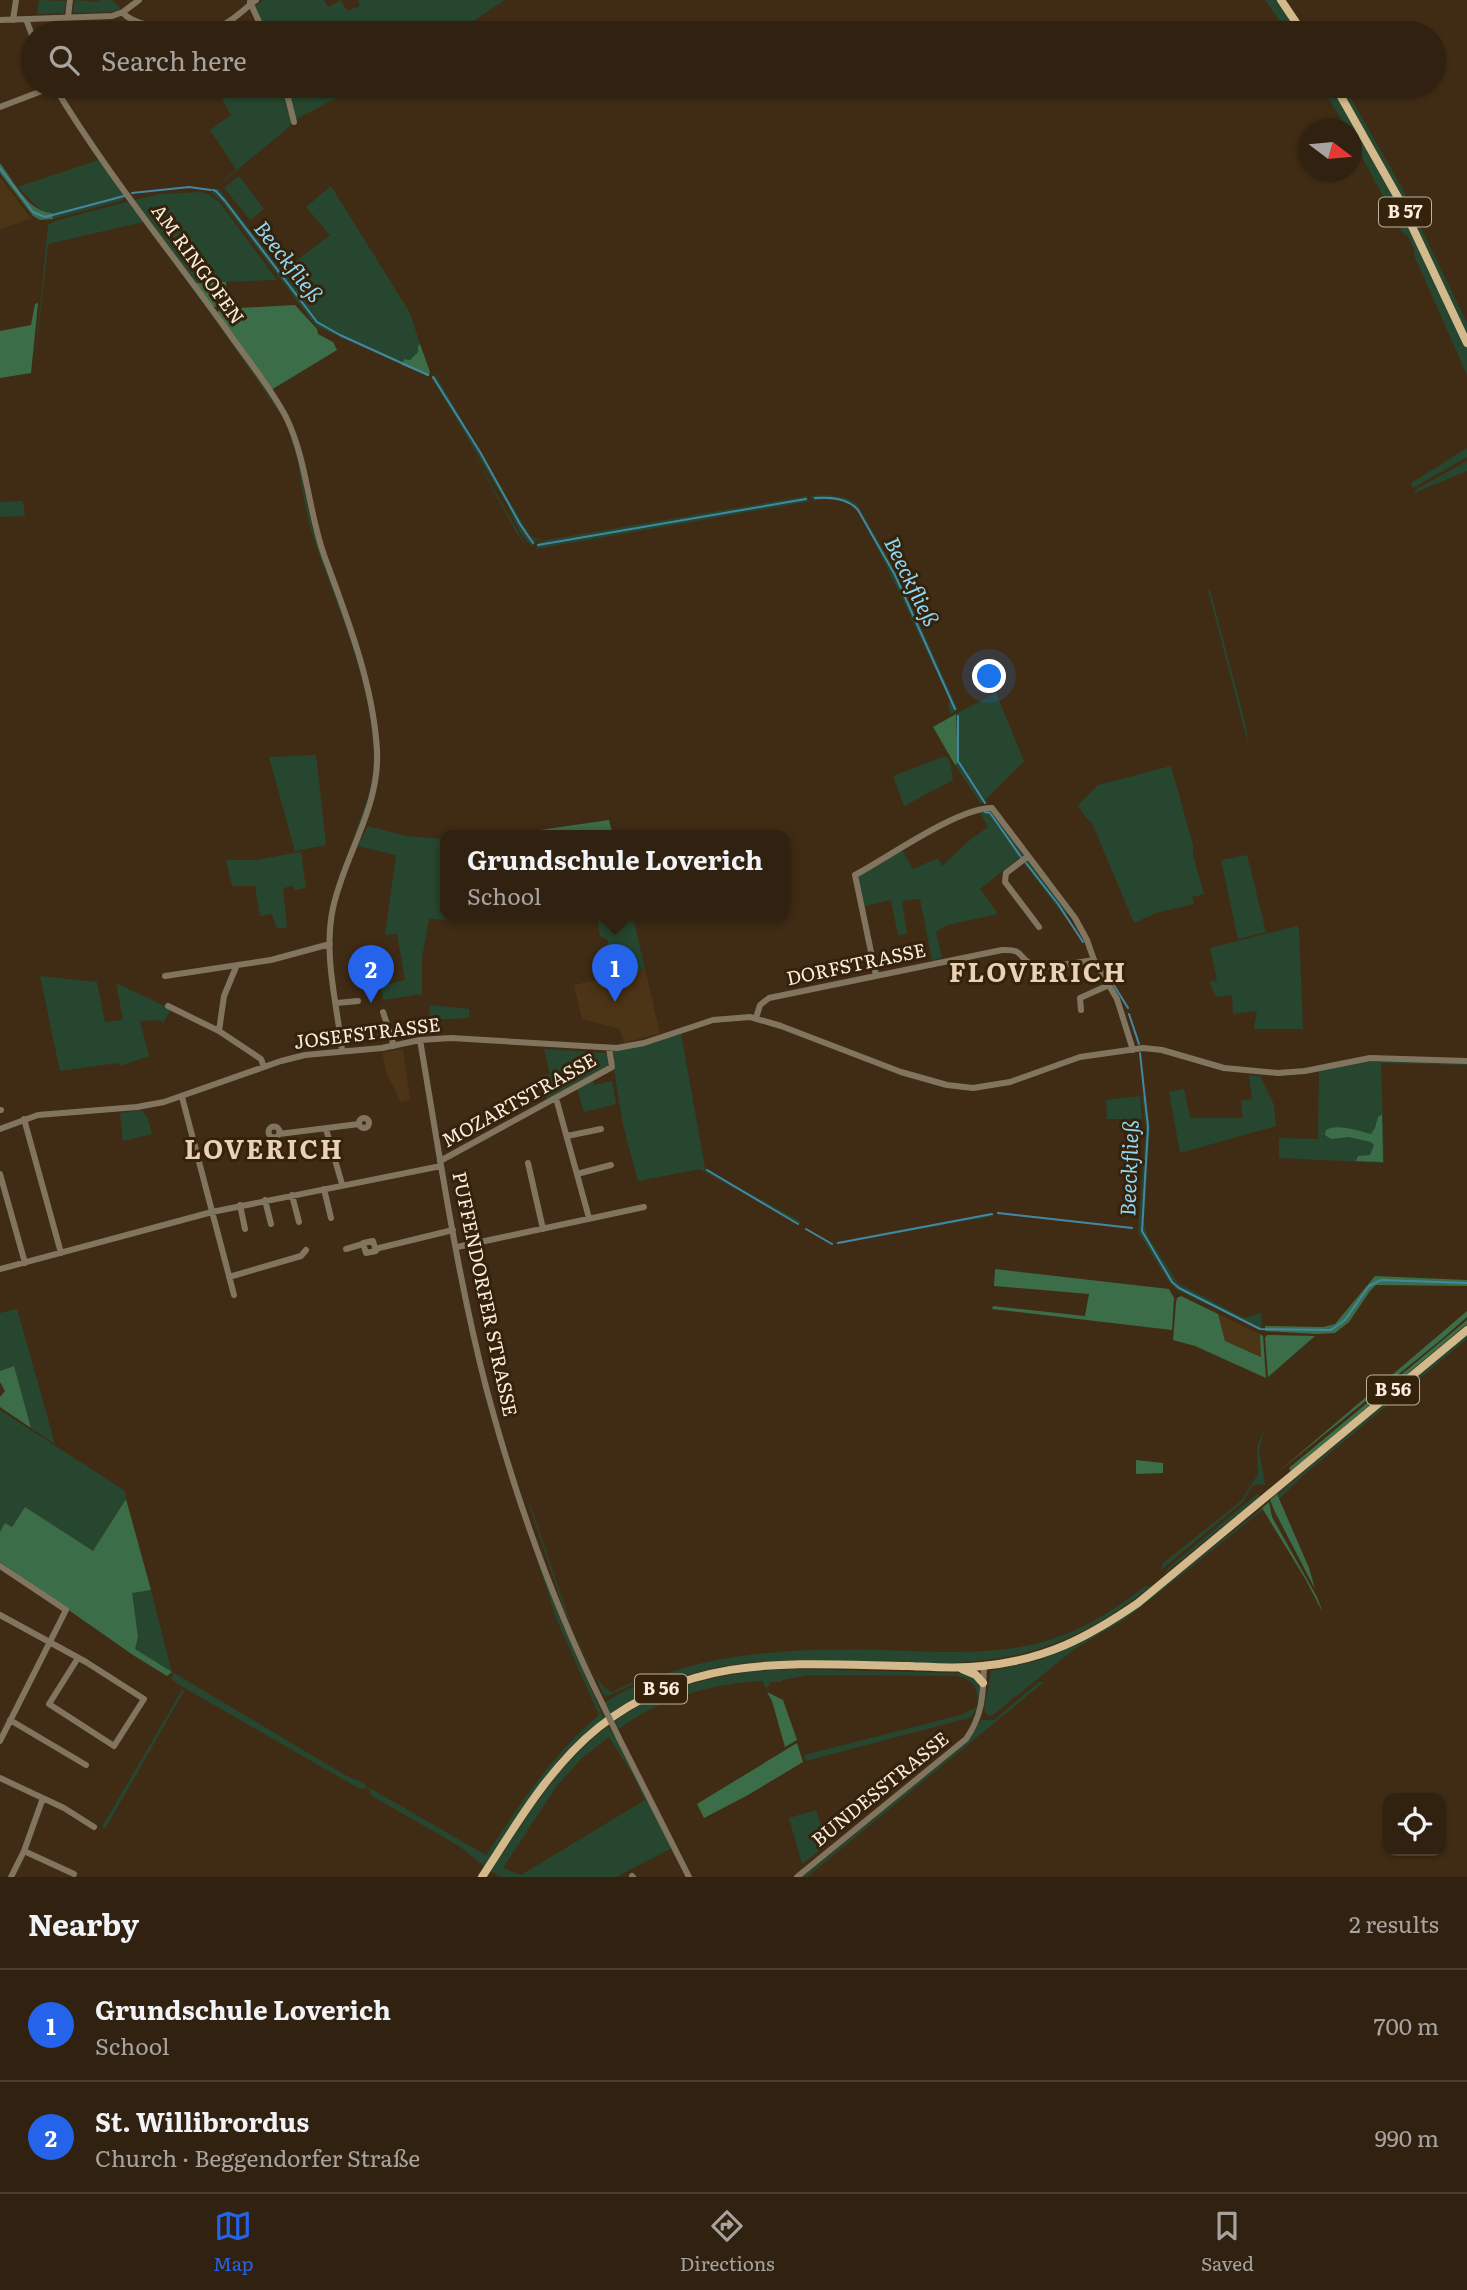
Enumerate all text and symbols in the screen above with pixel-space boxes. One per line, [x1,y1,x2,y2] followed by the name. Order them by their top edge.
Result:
[21,21,1446,98] search box
[101,40,247,79] text: Search here
[45,41,83,79] icon: search
[1299,119,1362,182] north arrow
[1379,197,1431,226] road number: B 57
[146,198,252,329] street label: AM RINGOFEN
[248,213,332,308] water label: Beeckfließ
[878,531,948,631] water label: Beeckfließ
[972,659,1006,693] your location
[440,830,790,921] popup
[467,839,763,878] text: Grundschule Loverich
[467,878,541,912] text: School
[784,935,928,991] street label: DORFSTRASSE
[592,944,638,1002] pin: 1
[348,945,394,1003] pin: 2
[949,951,1127,990] district label: FLOVERICH
[292,1009,442,1055] street label: JOSEFSTRASSE
[436,1045,601,1153] street label: MOZARTSTRASSE
[1110,1119,1145,1217] water label: Beeckfließ
[184,1128,344,1167] district label: LOVERICH
[446,1169,526,1419] street label: PUFFENDORFER STRASSE
[1367,1376,1419,1405] road number: B 56
[635,1674,687,1704] road number: B 56
[805,1724,954,1852] street label: BUNDESSTRASSE
[1383,1793,1446,1856] map controls
[1383,1793,1446,1856] button: locate
[28,1901,139,1945] text: Nearby
[1349,1906,1439,1940] text: 2 results
[95,1989,391,2028] text: Grundschule Loverich
[46,2008,56,2042] text: 1
[1374,2008,1439,2042] text: 700 m
[95,2028,169,2062] text: School
[95,2101,309,2140] text: St. Willibrordus
[45,2120,57,2154] text: 2
[1375,2120,1439,2154] text: 990 m
[95,2140,420,2174] text: Church · Beggendorfer Straße
[213,2207,254,2277] tab: Map
[680,2207,775,2277] tab: Directions
[1201,2207,1254,2277] tab: Saved

